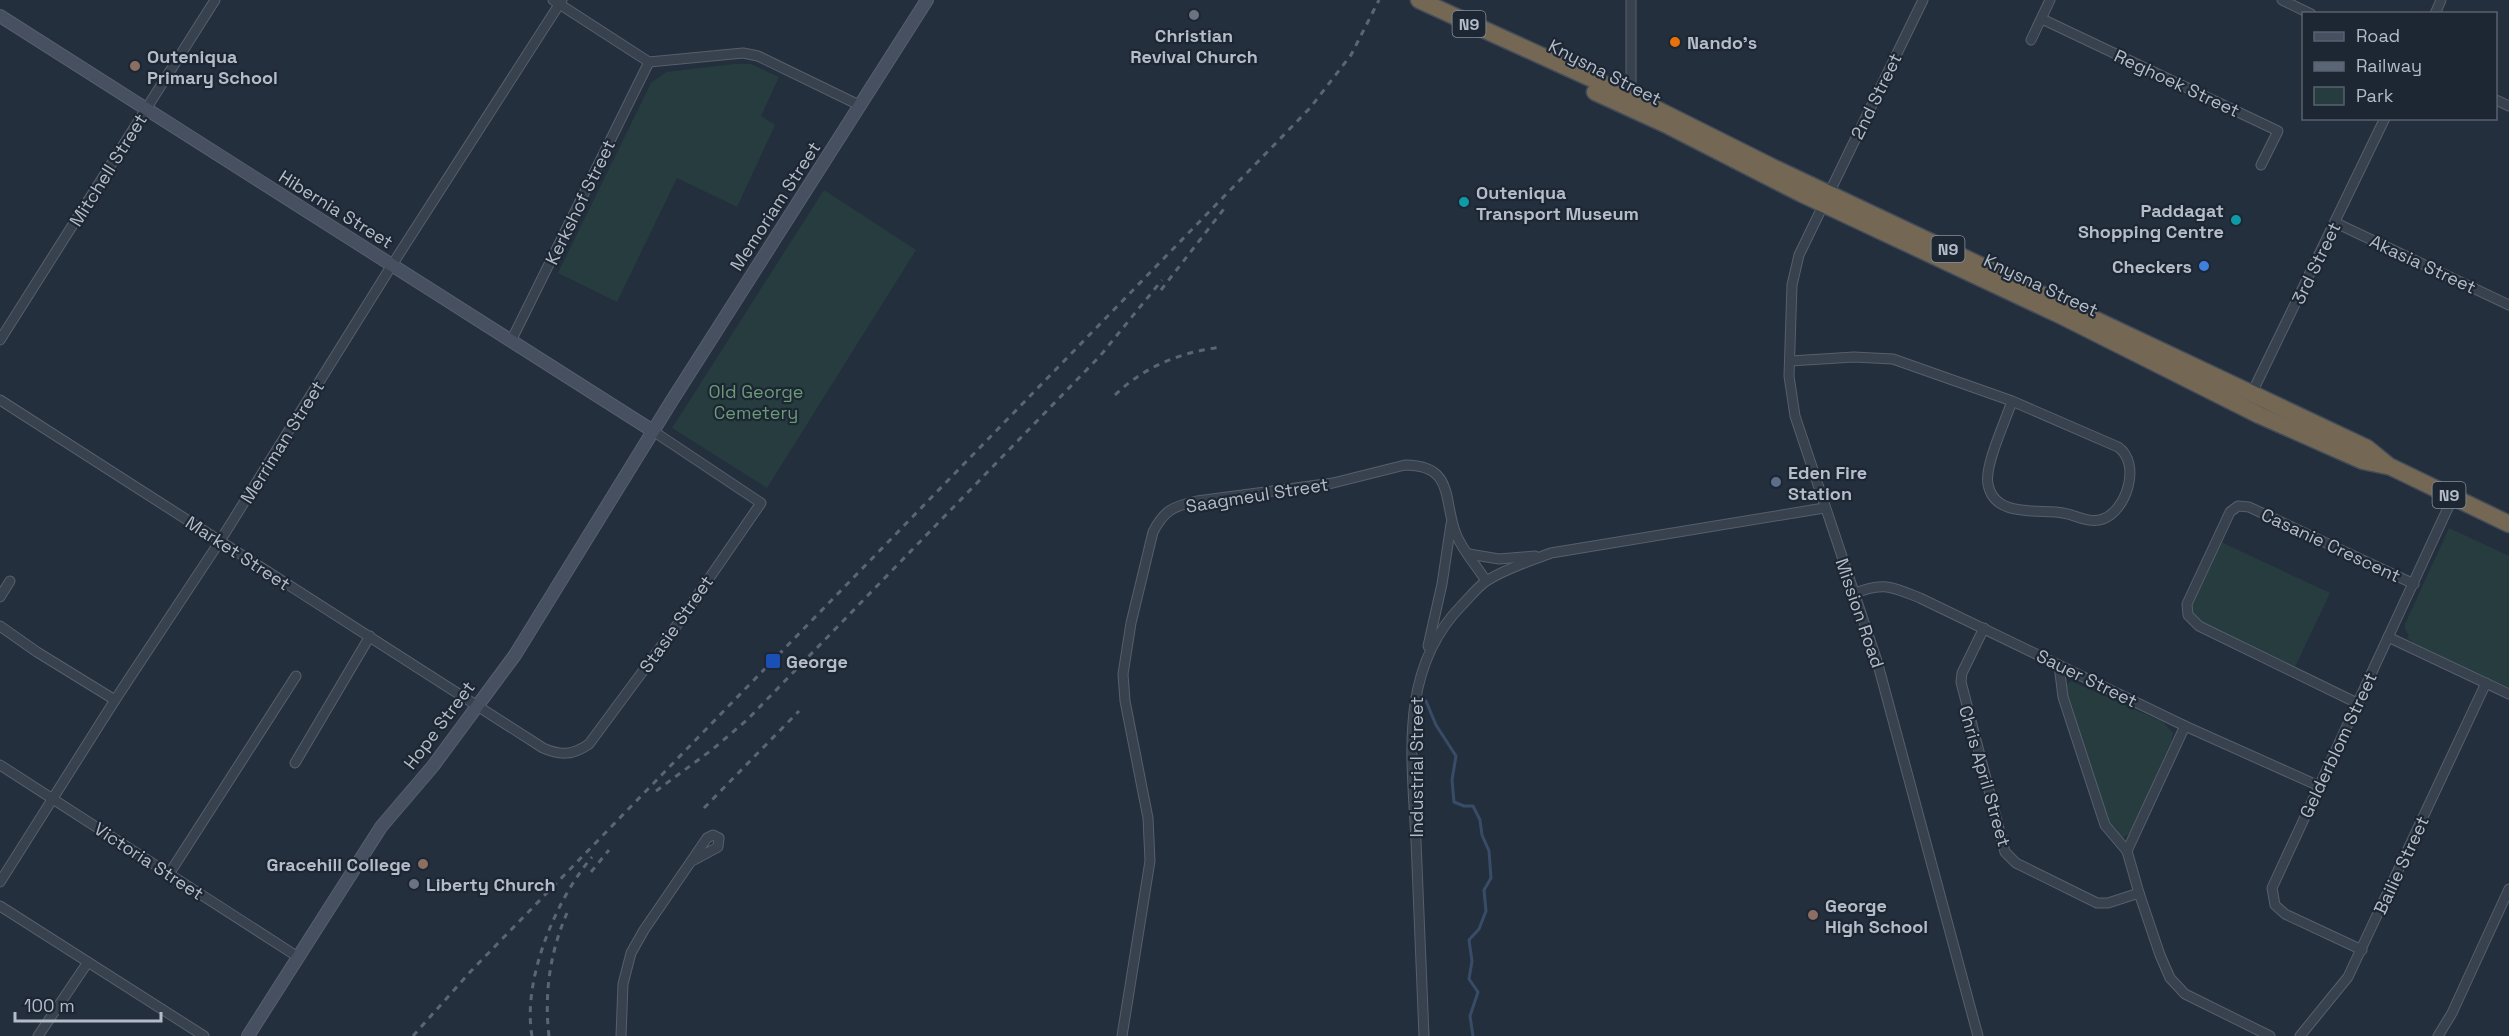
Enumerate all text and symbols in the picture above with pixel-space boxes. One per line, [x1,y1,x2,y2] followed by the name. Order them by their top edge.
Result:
[1187,8,1201,22] marker: Christian Revival Church
[1452,11,1486,37] road number: N9
[2302,12,2497,120] legend
[1130,24,1258,68] place label: Christian Revival Church
[2356,24,2400,47] text: Road
[1687,31,1757,54] place label: Nando's
[1545,34,1665,110] street label: Knysna Street
[1668,35,1682,49] marker: Nando's
[2111,44,2243,122] street label: Reghoek Street
[147,45,278,89] place label: Outeniqua Primary School
[1845,49,1907,143] street label: 2nd Street
[2356,54,2422,77] text: Railway
[128,59,142,73] marker: Outeniqua Primary School
[2356,84,2394,107] text: Park
[64,109,152,231] street label: Mitchell Street
[540,136,620,268] street label: Kerkshof Street
[725,137,825,275] street label: Memoriam Street
[274,165,398,253] street label: Hibernia Street
[1476,181,1639,225] place label: Outeniqua Transport Museum
[1457,195,1471,209] marker: Outeniqua Transport Museum
[2078,199,2224,243] place label: Paddagat Shopping Centre
[2229,213,2243,227] marker: Paddagat Shopping Centre
[2286,218,2346,308] street label: 3rd Street
[2366,229,2480,299] street label: Akasia Street
[1932,236,1964,262] road number: N9
[1980,249,2102,321] street label: Knysna Street
[2112,255,2192,278] place label: Checkers
[2197,259,2211,273] marker: Checkers
[235,376,329,508] street label: Merriman Street
[708,380,804,424] park label: Old George Cemetery
[1788,461,1867,505] place label: Eden Fire Station
[1184,472,1330,518] street label: Saagmeul Street
[1769,475,1783,489] marker: Eden Fire Station
[2432,482,2466,508] road number: N9
[2258,503,2404,587] street label: Casanie Crescent
[181,511,295,595] street label: Market Street
[1831,555,1889,671] street label: Mission Road
[634,571,718,677] street label: Stasie Street
[2033,644,2141,712] street label: Sauer Street
[786,650,848,673] place label: George
[764,652,782,670] marker: George
[2294,668,2382,822] street label: Gelderblom Street
[398,676,480,774] street label: Hope Street
[1405,696,1428,838] street label: Industrial Street
[1954,703,2016,849] street label: Chris April Street
[2368,812,2434,918] street label: Bailie Street
[90,817,208,905] street label: Victoria Street
[267,853,411,876] place label: Gracehill College
[416,857,430,871] marker: Gracehill College
[426,873,555,896] place label: Liberty Church
[407,877,421,891] marker: Liberty Church
[1825,894,1928,938] place label: George High School
[1806,908,1820,922] marker: George High School
[15,985,160,1023] scale bar
[24,994,75,1017] text: 100 m

